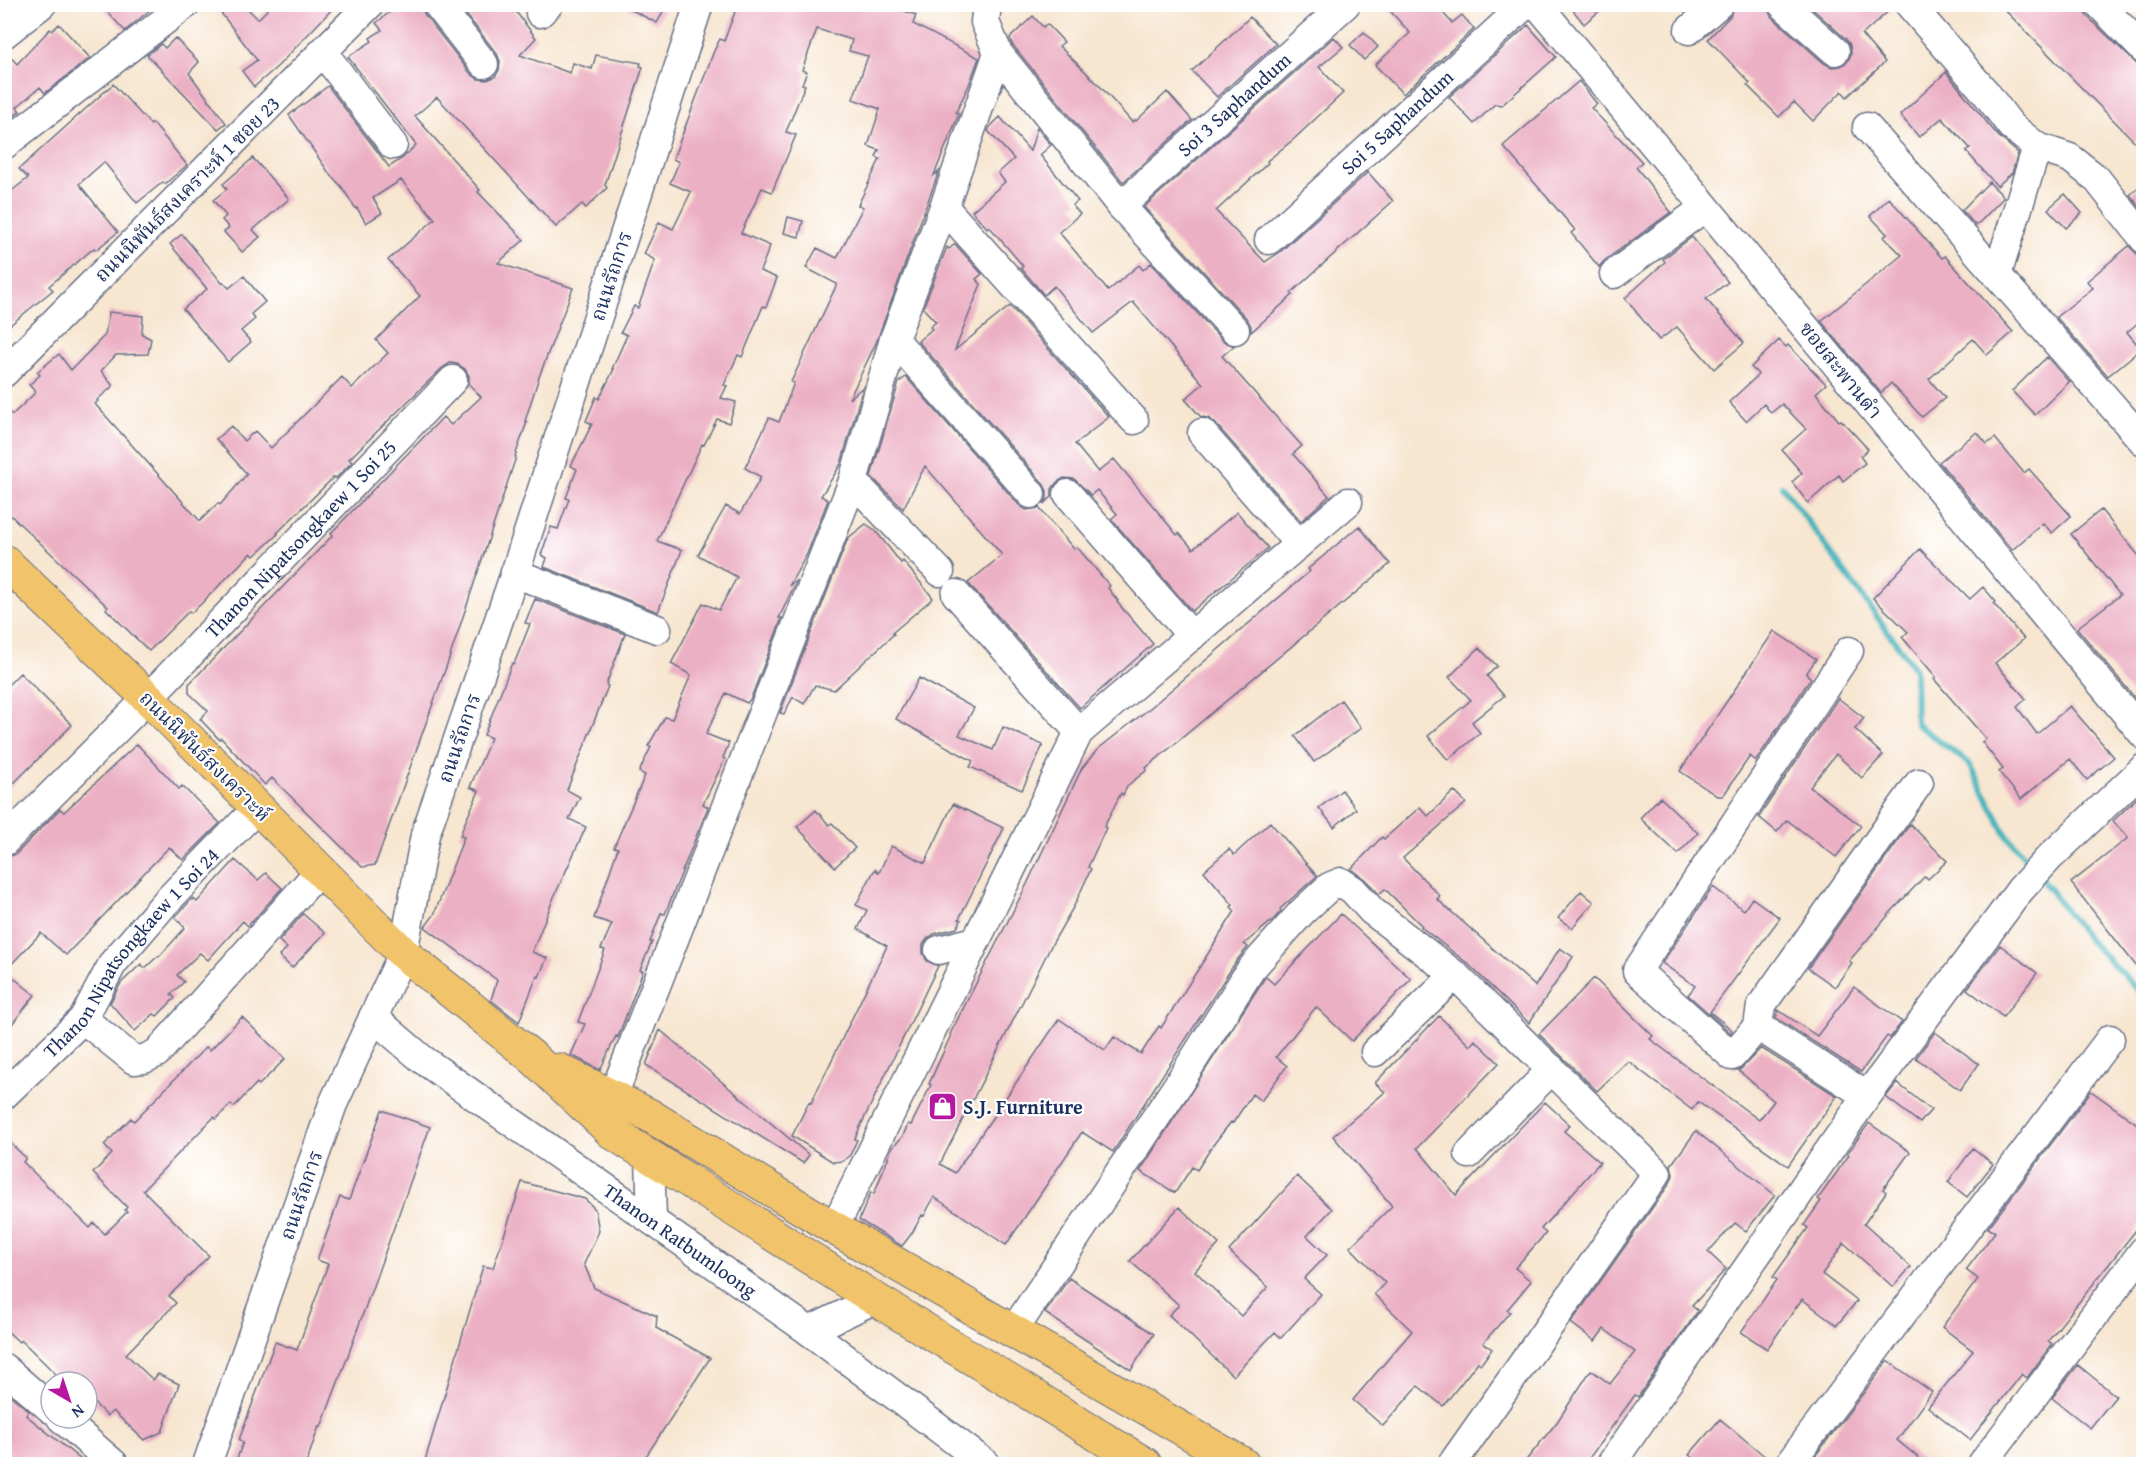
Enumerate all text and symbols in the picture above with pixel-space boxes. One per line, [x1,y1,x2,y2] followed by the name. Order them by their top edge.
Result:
[1171,45,1297,163] street label: Soi 3 Saphandum
[1334,62,1460,181] street label: Soi 5 Saphandum
[87,89,286,288] street label: ถนนนิพันธ์สงเคราะห์ 1 ซอย 23
[582,227,639,324] street label: ถนนรัถการ
[1793,315,1890,425] street label: ซอยสะพานดำ
[198,433,402,644] street label: Thanon Nipatsongkaew 1 Soi 25
[133,684,277,828] street label: ถนนนิพันธ์สงเคราะห์
[430,689,487,786] street label: ถนนรัถการ
[36,841,225,1064] street label: Thanon Nipatsongkaew 1 Soi 24
[926,1091,958,1123] shop icon: S.J. Furniture
[963,1092,1083,1121] place label: S.J. Furniture
[272,1146,329,1243] street label: ถนนรัถการ
[598,1176,763,1304] street label: Thanon Ratbumloong
[39,1370,99,1430] north arrow
[66,1399,90,1425] text: N

